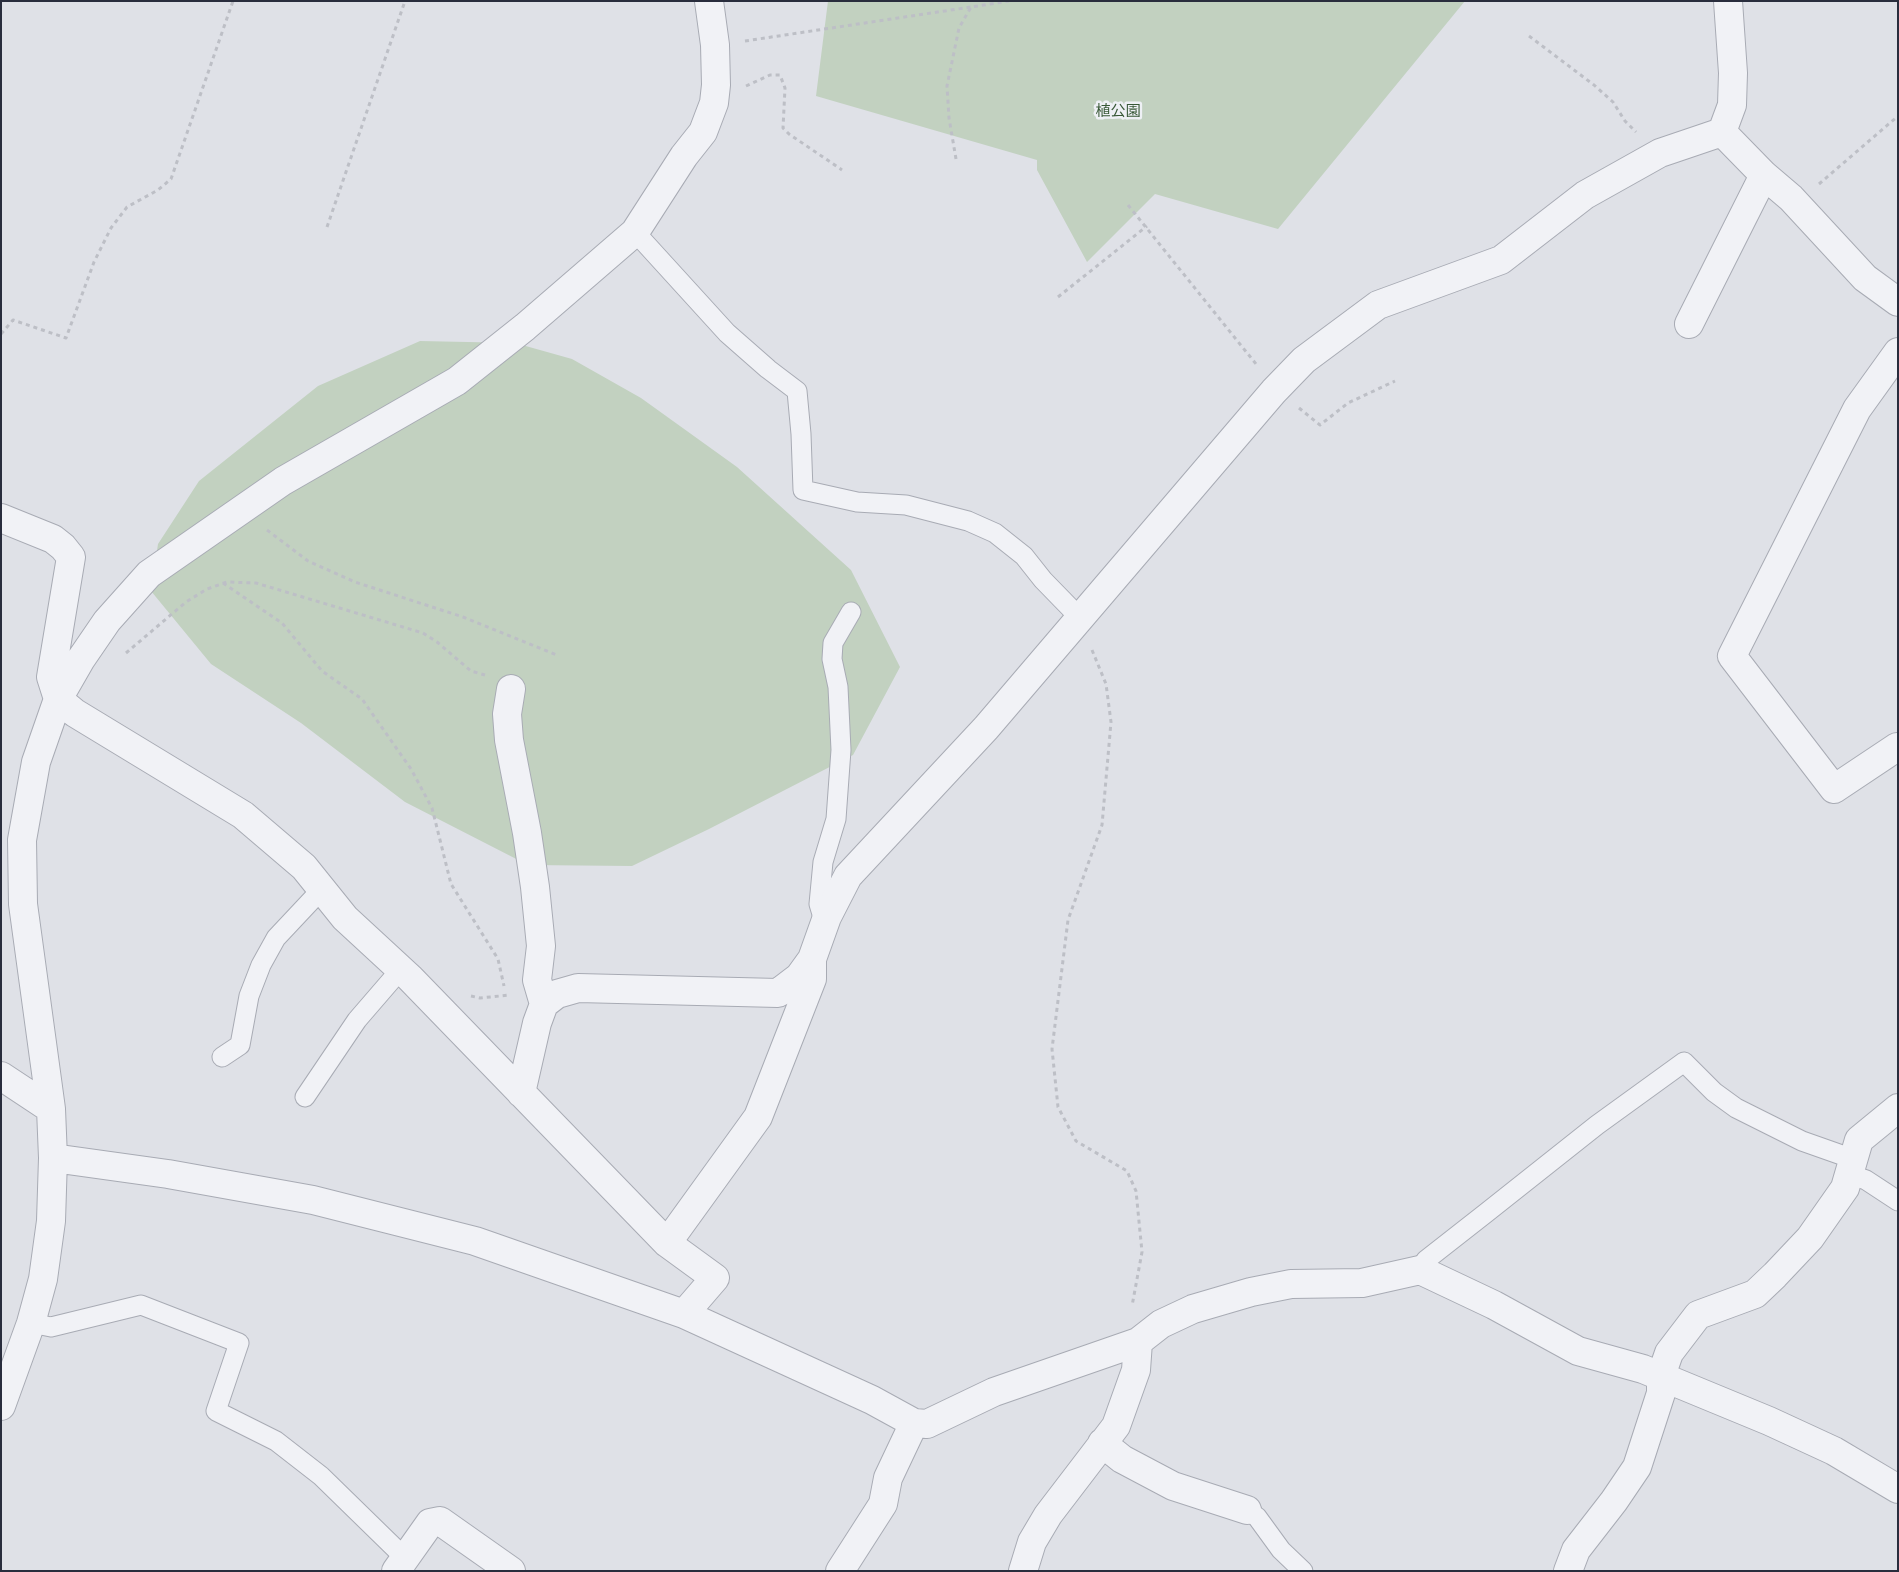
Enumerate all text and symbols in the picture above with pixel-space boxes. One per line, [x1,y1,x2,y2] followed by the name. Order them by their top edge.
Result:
[1096,103,1140,121] park label: 植公園

